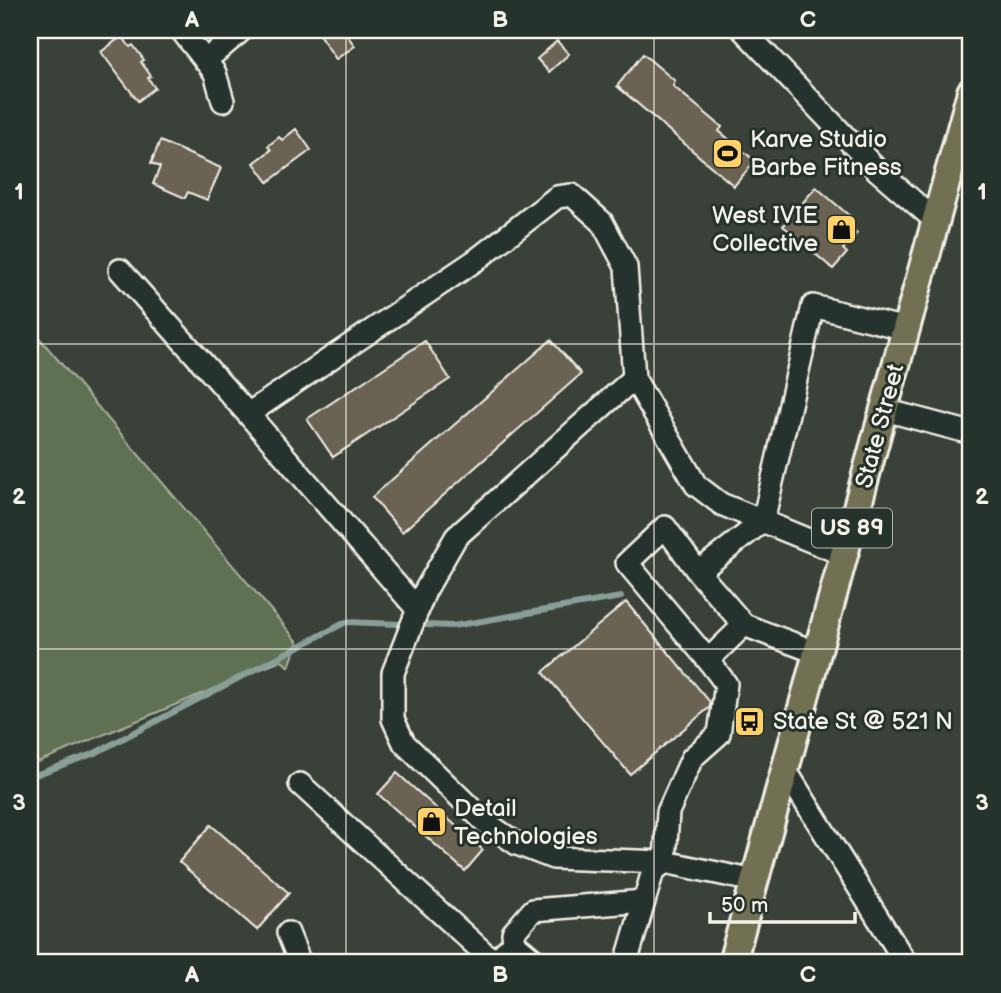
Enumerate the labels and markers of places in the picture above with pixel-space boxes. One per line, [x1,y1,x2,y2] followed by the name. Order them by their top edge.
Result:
[750,125,902,182] place label: Karve Studio Barbe Fitness
[710,136,744,170] sports icon: Karve Studio Barbe Fitness
[712,201,818,258] place label: West IVIE Collective
[824,212,858,246] shop icon: West IVIE Collective
[733,704,767,738] bus stop icon: State St @ 521 N
[773,707,953,736] place label: State St @ 521 N
[454,794,598,851] place label: Detail Technologies
[414,805,448,839] shop icon: Detail Technologies

